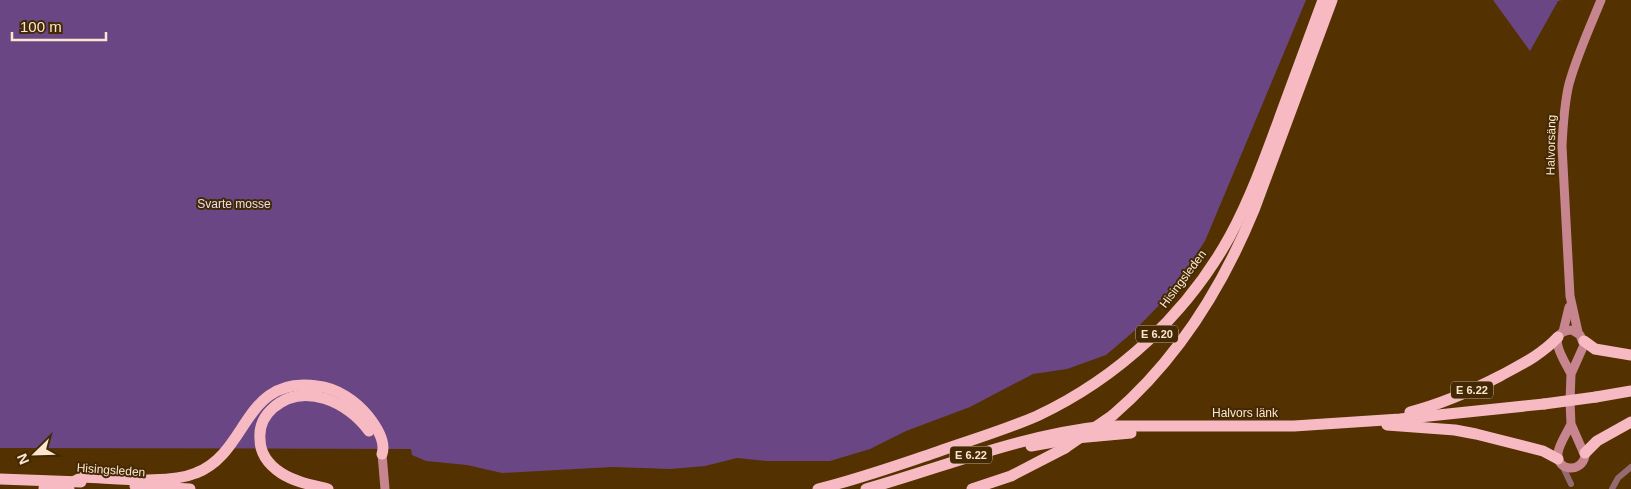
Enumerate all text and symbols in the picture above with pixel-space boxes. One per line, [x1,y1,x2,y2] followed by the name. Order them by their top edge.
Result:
[12,10,106,42] scale bar
[20,18,62,35] text: 100 m
[1543,115,1559,175] street label: Halvorsäng
[197,197,271,211] park label: Svarte mosse
[1157,247,1209,311] street label: Hisingsleden
[1136,326,1178,342] road number: E 6.20
[1451,382,1493,398] road number: E 6.22
[1212,406,1279,420] street label: Halvors länk
[10,429,60,479] north arrow
[950,446,992,464] road number: E 6.22
[14,451,32,467] text: N
[76,461,146,479] street label: Hisingsleden

